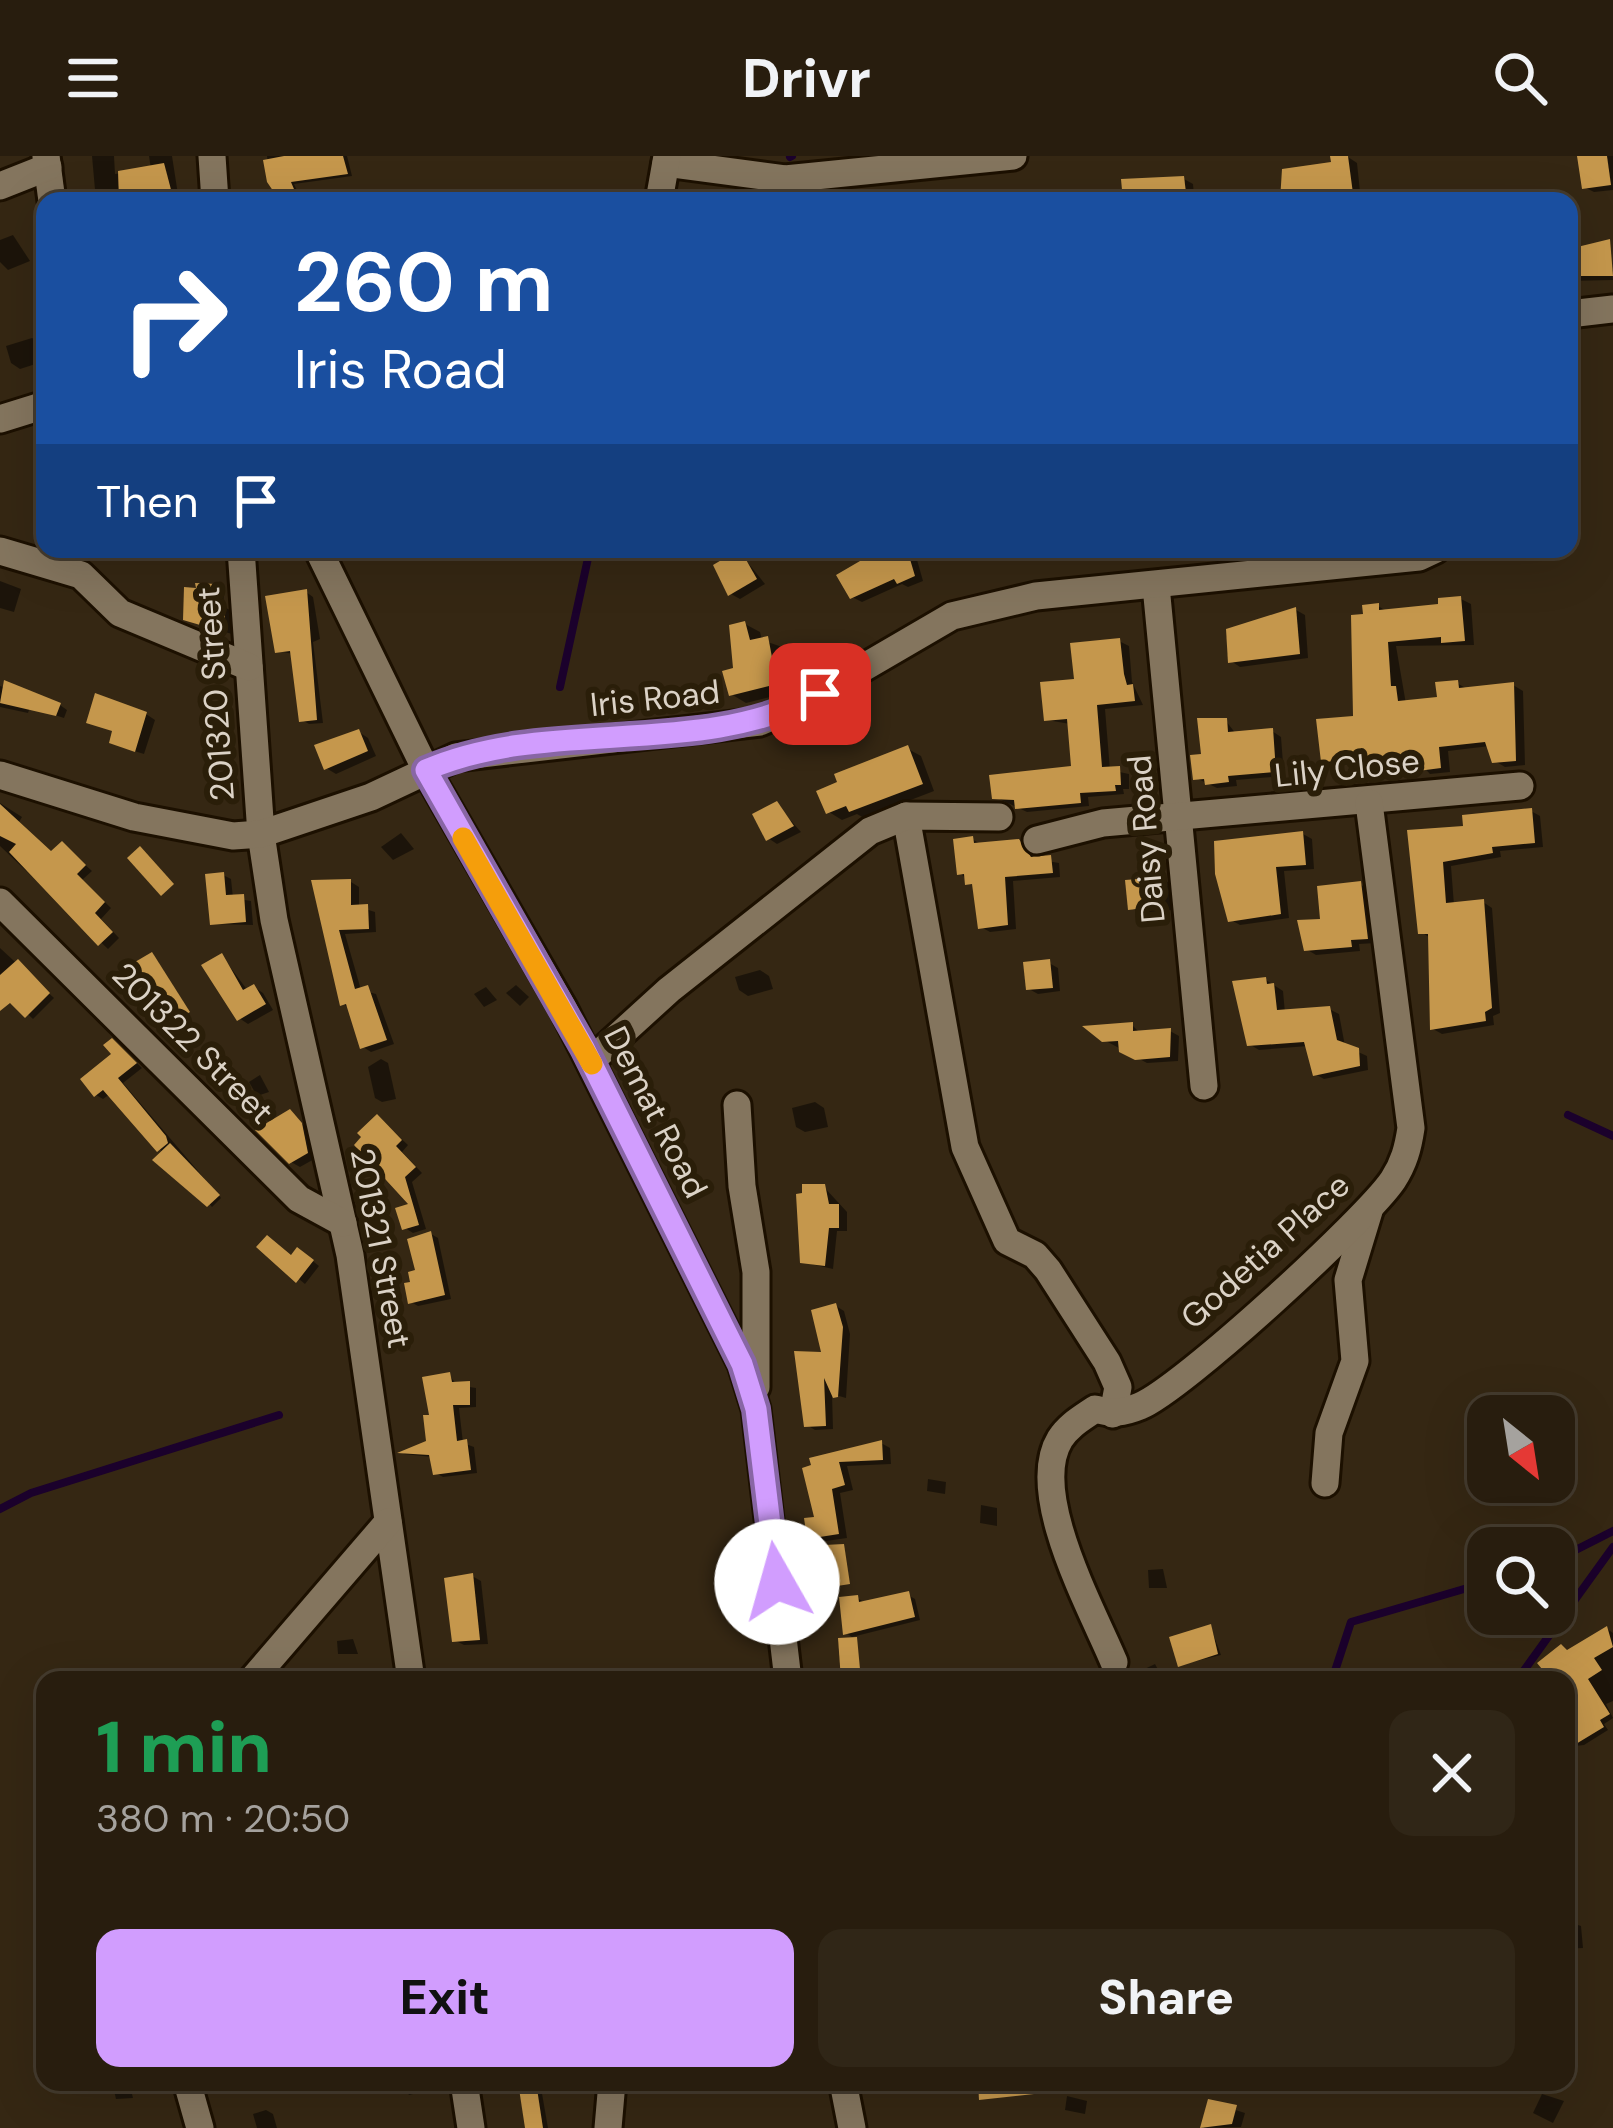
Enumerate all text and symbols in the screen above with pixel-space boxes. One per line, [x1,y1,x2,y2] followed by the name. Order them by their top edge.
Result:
[742,43,871,114] text: Drivr
[60,45,126,111] icon: menu
[1487,45,1553,111] icon: search
[294,228,554,337] text: 260 m
[96,240,252,396] icon: right
[294,334,507,405] text: Iris Road
[223,468,289,534] icon: arrive
[96,472,199,531] text: Then
[186,585,244,803] street label: 201320 Street
[769,643,871,745] pin
[787,661,853,727] icon: arrive
[588,670,722,726] street label: Iris Road
[1272,739,1422,797] street label: Lily Close
[1117,753,1175,925] street label: Daisy Road
[103,953,283,1133] street label: 201322 Street
[594,1019,718,1205] street label: Demat Road
[341,1144,421,1352] street label: 201321 Street
[1171,1164,1359,1338] street label: Godetia Place
[1467,1395,1575,1503] north arrow
[1467,1395,1575,1635] map controls
[714,1519,840,1645] position arrow
[1467,1527,1575,1635] button: search
[96,1701,272,1794] text: 1 min
[1389,1710,1515,1836] button: close
[96,1793,350,1844] text: 380 m · 20:50
[96,1929,794,2067] button: Exit
[818,1929,1515,2067] button: Share

